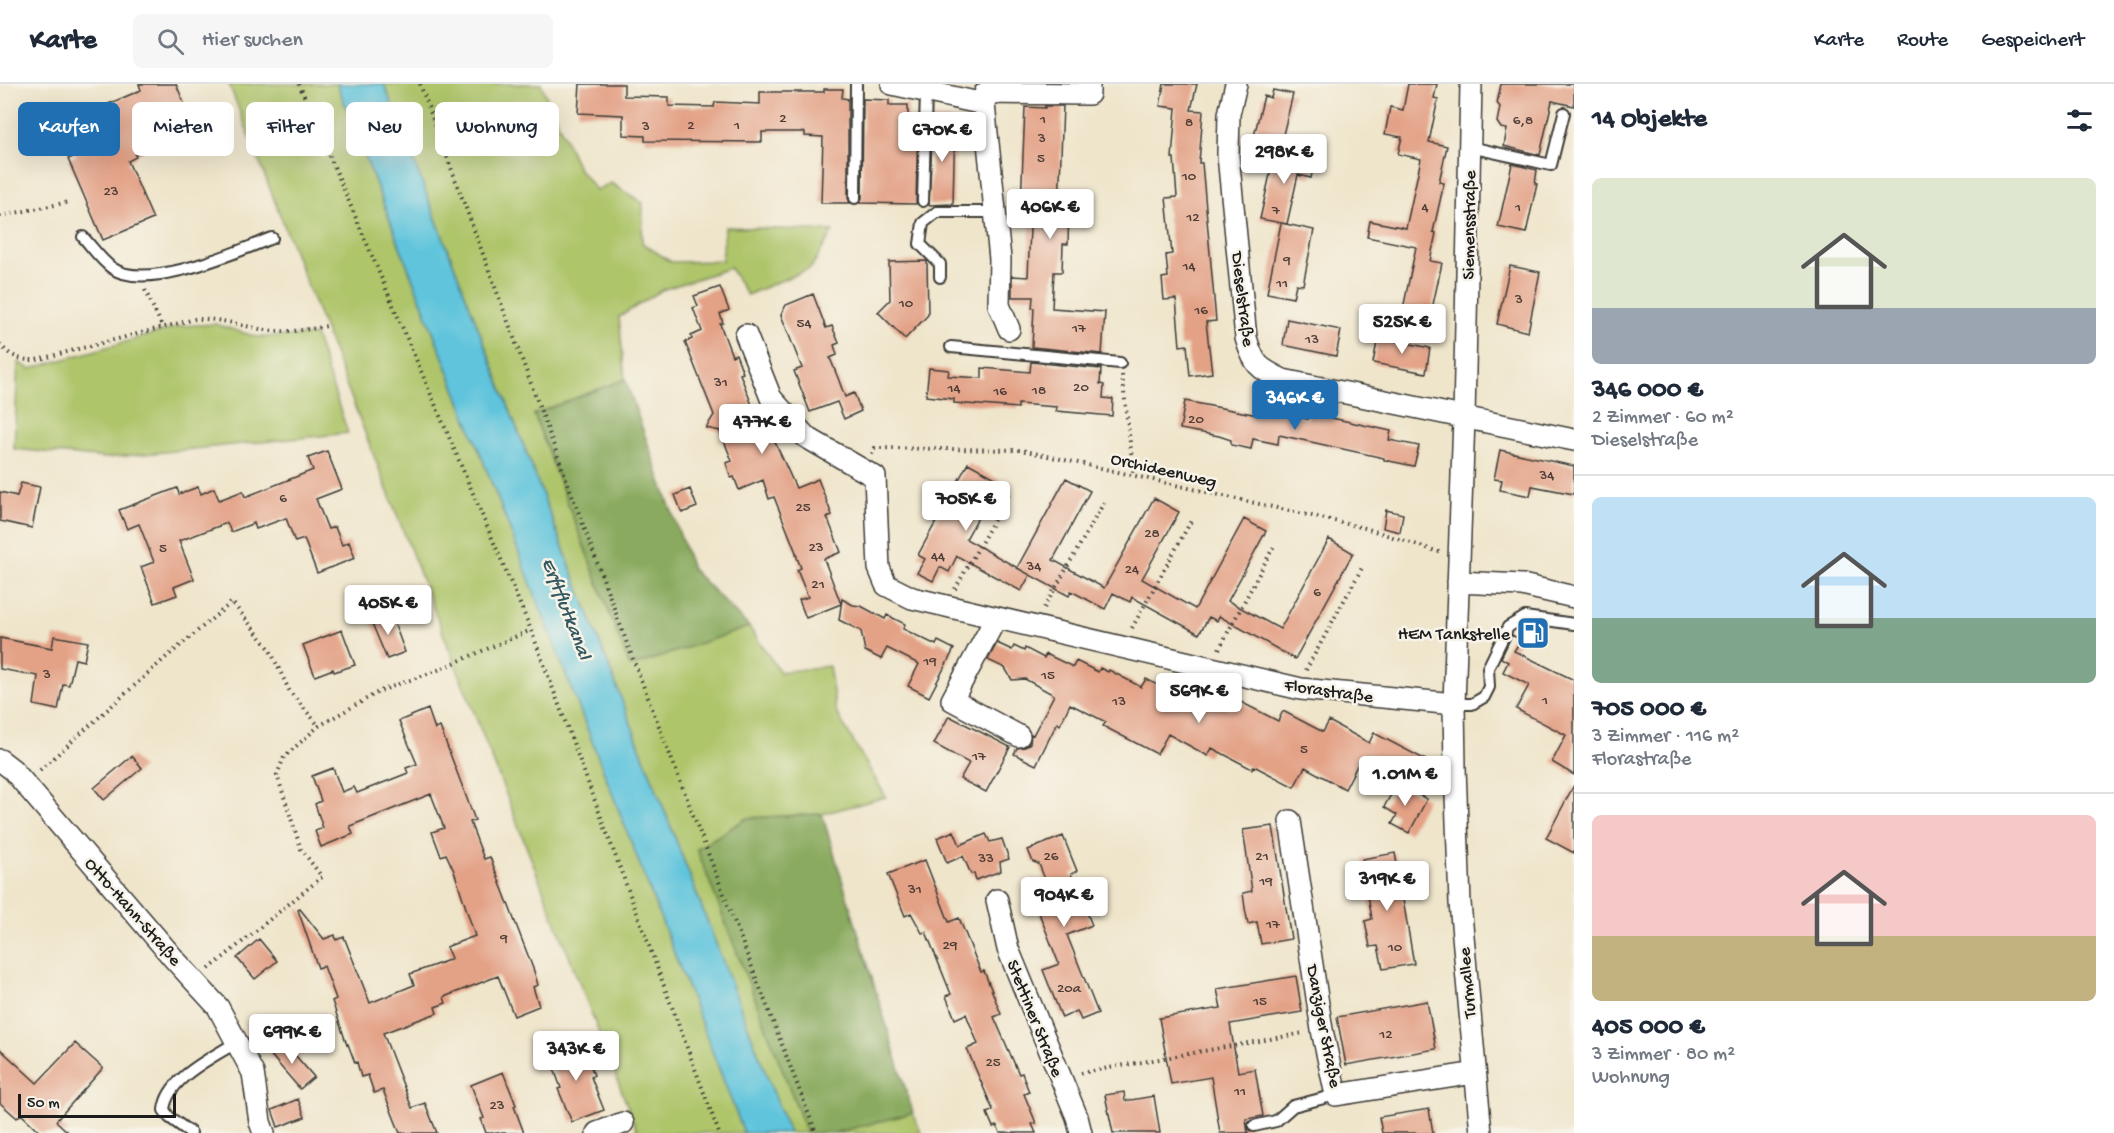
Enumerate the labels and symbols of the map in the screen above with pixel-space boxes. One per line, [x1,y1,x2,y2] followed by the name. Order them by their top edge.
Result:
[779,110,787,128] house number: 2
[1039,111,1046,129] house number: 1
[893,112,991,163] pin: 670K €
[1513,112,1533,130] house number: 6,8
[1185,114,1193,132] house number: 8
[687,117,695,135] house number: 2
[733,117,740,135] house number: 1
[641,118,650,136] house number: 3
[1037,130,1046,148] house number: 3
[1235,134,1333,185] pin: 298K €
[1037,150,1045,168] house number: 5
[1181,168,1197,186] house number: 10
[1459,169,1482,280] street label: Siemensstraße
[103,183,119,201] house number: 23
[1001,189,1099,240] pin: 406K €
[1421,199,1429,217] house number: 4
[1514,199,1521,217] house number: 1
[1271,202,1281,220] house number: 7
[1185,209,1200,227] house number: 12
[1225,250,1258,349] street label: Dieselstraße
[1282,252,1291,270] house number: 9
[1181,258,1196,276] house number: 14
[1275,275,1288,293] house number: 11
[1514,291,1523,309] house number: 3
[898,295,914,313] house number: 10
[1193,302,1208,320] house number: 16
[1353,304,1451,355] pin: 525K €
[797,315,812,333] house number: 54
[1071,320,1087,338] house number: 17
[1304,331,1319,349] house number: 13
[713,374,728,392] house number: 31
[1073,379,1089,397] house number: 20
[946,380,961,398] house number: 14
[1246,380,1344,431] pin: 346K €
[1031,382,1046,400] house number: 18
[992,383,1007,401] house number: 16
[713,404,811,455] pin: 477K €
[1188,411,1204,429] house number: 20
[1108,449,1218,494] street label: Orchideenweg
[1539,467,1554,485] house number: 34
[917,481,1015,532] pin: 705K €
[279,490,287,508] house number: 6
[795,499,811,517] house number: 25
[1144,525,1160,543] house number: 28
[808,539,824,557] house number: 23
[159,540,167,558] house number: 5
[931,548,945,566] house number: 44
[535,555,595,665] water label: Erftflutkanal
[1026,558,1041,576] house number: 34
[1125,561,1139,579] house number: 24
[811,576,825,594] house number: 21
[1313,584,1321,602] house number: 6
[339,585,437,636] pin: 405K €
[1515,615,1551,651] fuel station icon: HEM Tankstelle
[1398,625,1511,646] place label: HEM Tankstelle
[922,653,937,671] house number: 19
[42,666,51,684] house number: 3
[1040,667,1055,685] house number: 15
[1150,673,1248,724] pin: 569K €
[1282,676,1375,709] street label: Florastraße
[1541,692,1548,710] house number: 1
[1111,693,1126,711] house number: 13
[1300,741,1308,759] house number: 5
[971,748,987,766] house number: 17
[1350,756,1460,807] pin: 1.01M €
[1044,848,1059,866] house number: 26
[1255,848,1269,866] house number: 21
[977,850,994,868] house number: 33
[79,854,185,972] street label: Otto-Hahn-Straße
[1338,861,1436,912] pin: 319K €
[1258,873,1273,891] house number: 19
[1015,877,1113,928] pin: 904K €
[907,881,922,899] house number: 31
[1265,916,1281,934] house number: 17
[499,930,508,948] house number: 9
[943,937,958,955] house number: 29
[1387,939,1403,957] house number: 10
[1455,946,1482,1020] street label: Turmallee
[1001,957,1067,1081] street label: Stettiner Straße
[1300,962,1345,1090] street label: Danziger Straße
[1057,980,1082,998] house number: 20a
[1252,993,1267,1011] house number: 15
[243,1014,341,1065] pin: 699K €
[1378,1026,1393,1044] house number: 12
[527,1031,625,1082] pin: 343K €
[985,1054,1001,1072] house number: 25
[1233,1083,1246,1101] house number: 11
[18,1091,176,1118] scale bar
[489,1097,505,1115] house number: 23

